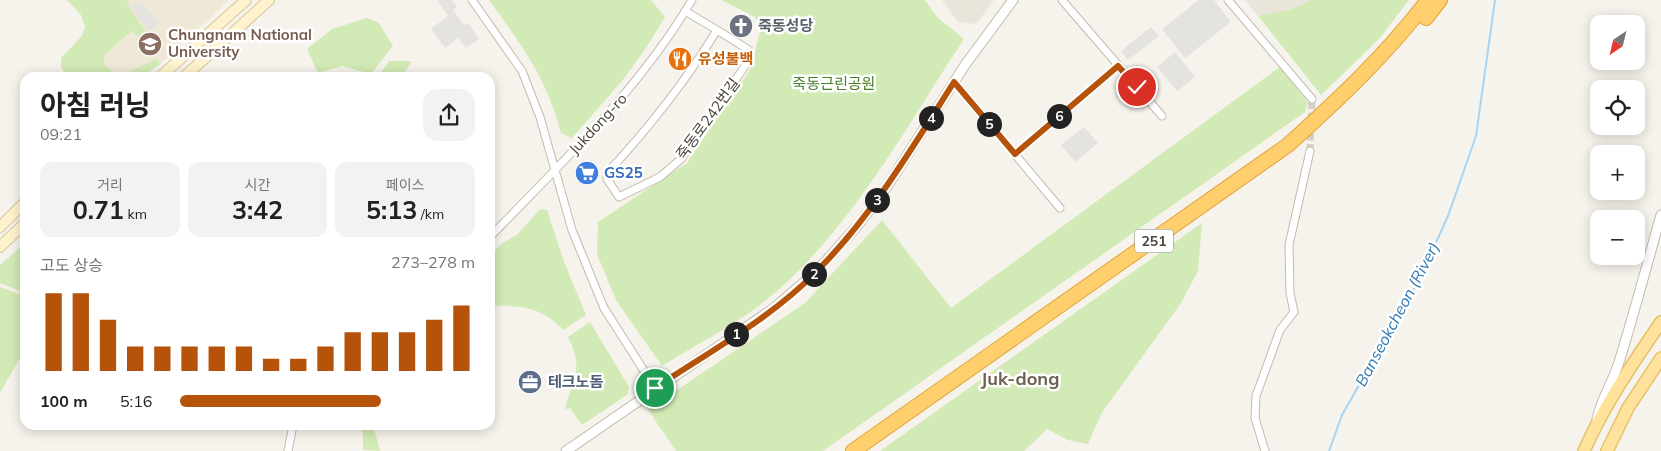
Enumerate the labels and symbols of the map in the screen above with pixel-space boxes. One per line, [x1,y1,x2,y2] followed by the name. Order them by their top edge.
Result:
[728,13,754,39] church icon: 죽동성당
[1590,15,1645,70] north arrow
[758,16,813,35] place label: 죽동성당
[168,25,312,61] place label: Chungnam National University
[137,31,163,57] school or university icon: Chungnam National University
[667,46,693,72] restaurant icon: 유성불백
[698,49,753,68] place label: 유성불백
[1116,66,1158,108] pin
[672,74,743,163] street label: 죽동로242번길
[793,74,875,93] park label: 죽동근린공원
[564,89,631,158] street label: Jukdong-ro
[1046,104,1072,128] pin: 6
[918,106,944,130] pin: 4
[976,112,1002,136] pin: 5
[574,160,600,186] supermarket icon: GS25
[604,163,643,182] place label: GS25
[864,188,890,212] pin: 3
[1135,230,1173,252] road number: 251
[1350,238,1444,390] water label: Banseokcheon (River)
[802,262,826,286] pin: 2
[724,322,748,346] pin: 1
[634,367,676,409] pin
[981,367,1059,390] district label: Juk-dong
[517,369,543,395] office icon: 테크노돔
[548,372,603,391] place label: 테크노돔

